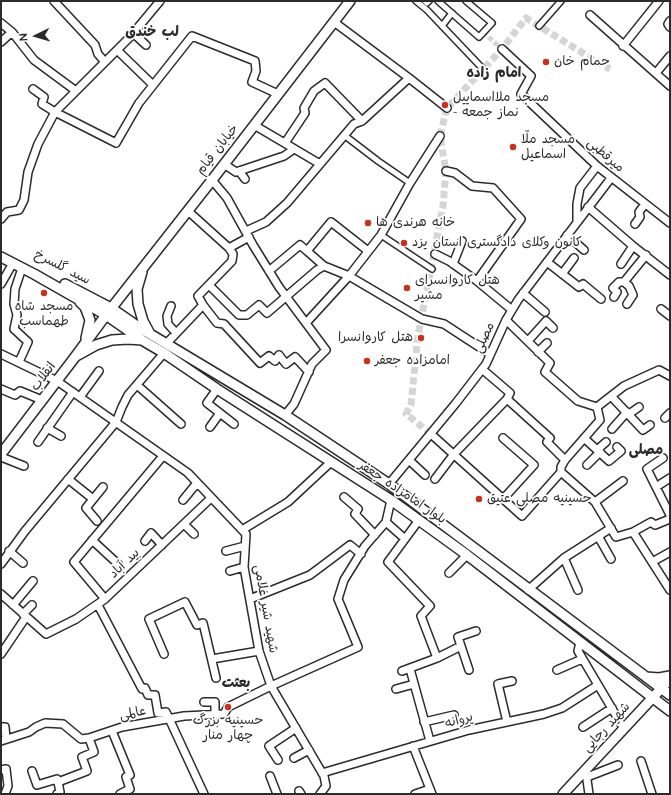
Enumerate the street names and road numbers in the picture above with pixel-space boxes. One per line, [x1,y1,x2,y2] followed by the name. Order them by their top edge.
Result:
[193,122,243,178] street label: خیابان قیام
[583,136,627,176] street label: میرقطبی
[31,247,93,289] street label: سید گلسرخ
[471,320,499,356] street label: مصلی
[28,359,60,395] street label: انقلاب
[355,458,449,528] street label: بلوار امامزاده جعفر
[107,546,143,582] street label: بید آباد
[250,564,280,654] street label: شهید شیر غلامی
[580,700,634,756] street label: شهید رجایی
[118,704,148,724] street label: عالمی
[443,710,475,732] street label: پروانه

